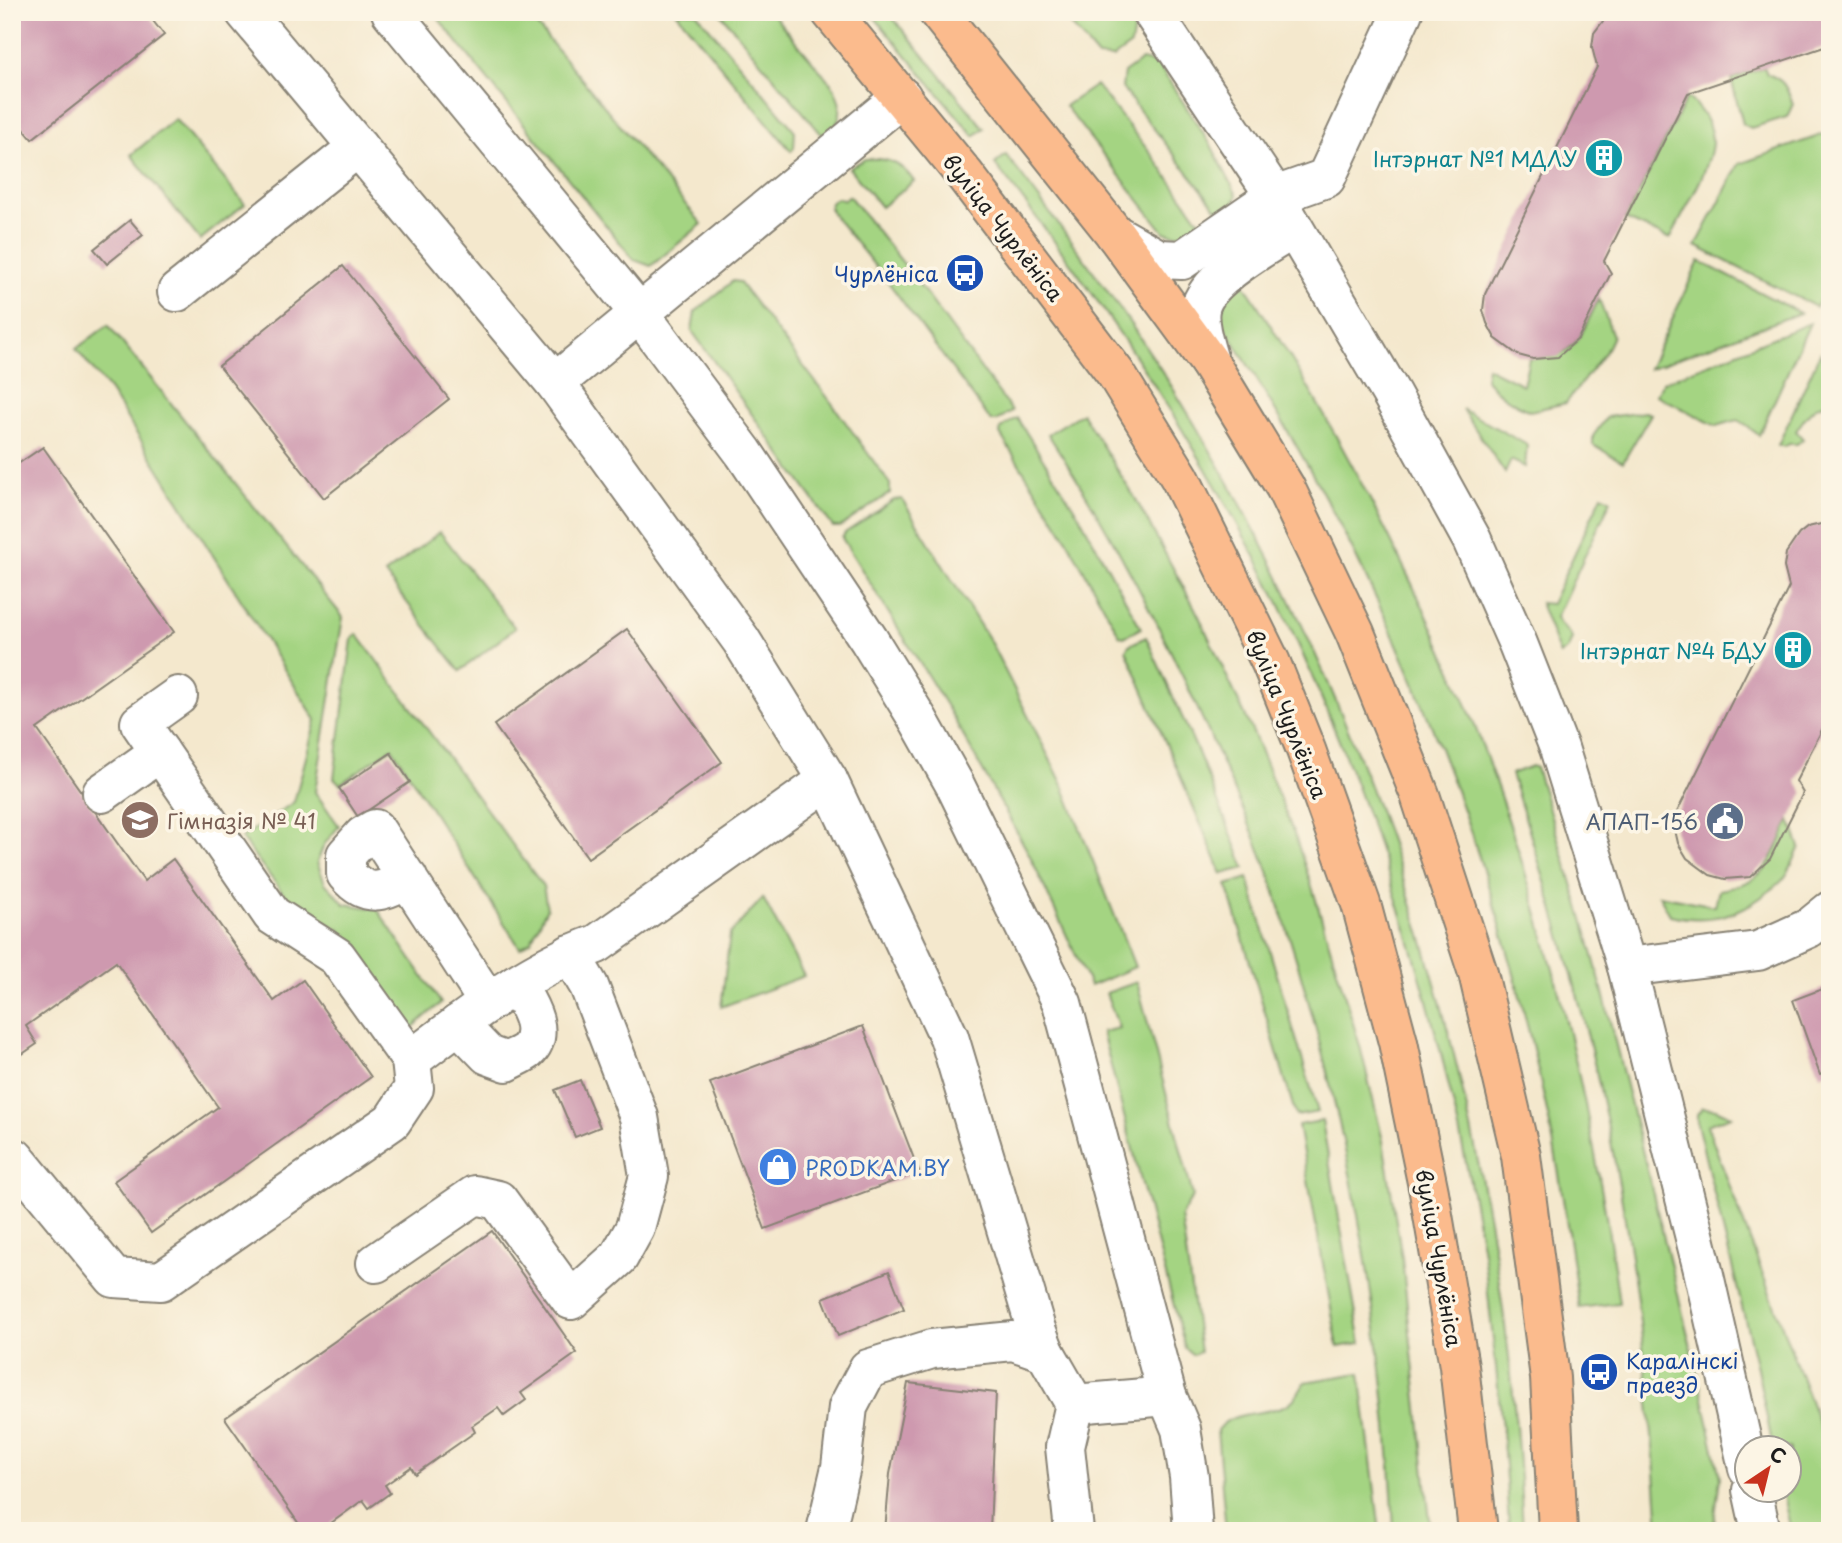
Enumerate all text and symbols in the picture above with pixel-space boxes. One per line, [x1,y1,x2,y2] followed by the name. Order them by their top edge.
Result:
[1583,137,1625,179] building icon: Інтэрнат №1 МДЛУ
[1373,142,1577,174] place label: Інтэрнат №1 МДЛУ
[936,146,1072,308] street label: вуліца Чурлёніса
[944,252,986,294] bus stop icon: Чурлёніса
[834,257,938,289] place label: Чурлёніса
[1240,625,1336,803] street label: вуліца Чурлёніса
[1772,629,1814,671] building icon: Інтэрнат №4 БДУ
[1580,634,1766,666] place label: Інтэрнат №4 БДУ
[119,799,161,841] school or university icon: Гімназія № 41
[1704,800,1746,842] public building icon: АПАП-156
[167,804,316,836] place label: Гімназія № 41
[1586,805,1698,837] place label: АПАП-156
[757,1146,799,1188] shop icon: PRODKAM.BY
[805,1151,950,1183] place label: PRODKAM.BY
[1409,1167,1471,1349] street label: вуліца Чурлёніса
[1626,1344,1738,1400] place label: Каралінскі праезд
[1578,1351,1620,1393] bus stop icon: Каралінскі праезд
[1734,1434,1804,1504] north arrow
[1764,1439,1792,1470] text: С

